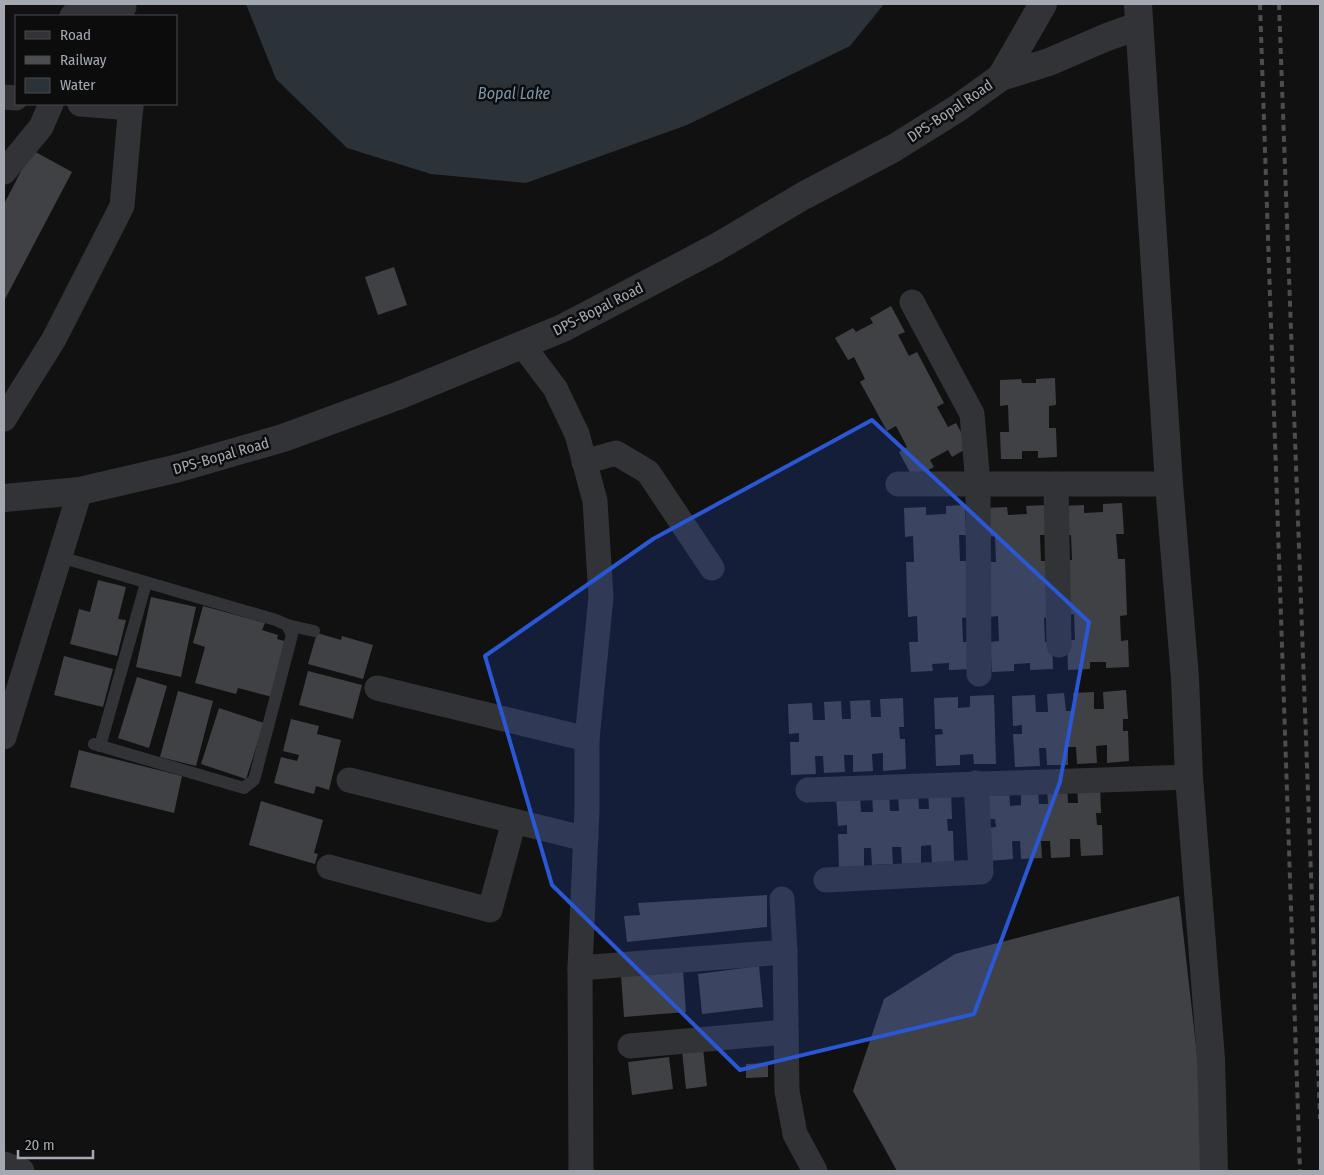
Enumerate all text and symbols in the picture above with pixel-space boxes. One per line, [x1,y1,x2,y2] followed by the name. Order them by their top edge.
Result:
[15,15,178,105] legend
[60,26,91,44] text: Road
[60,51,107,69] text: Railway
[60,76,96,94] text: Water
[904,76,996,146] street label: DPS-Bopal Road
[478,84,551,103] water label: Bopal Lake
[550,279,646,339] street label: DPS-Bopal Road
[171,434,271,478] street label: DPS-Bopal Road
[18,1128,92,1160] scale bar
[25,1136,55,1154] text: 20 m

